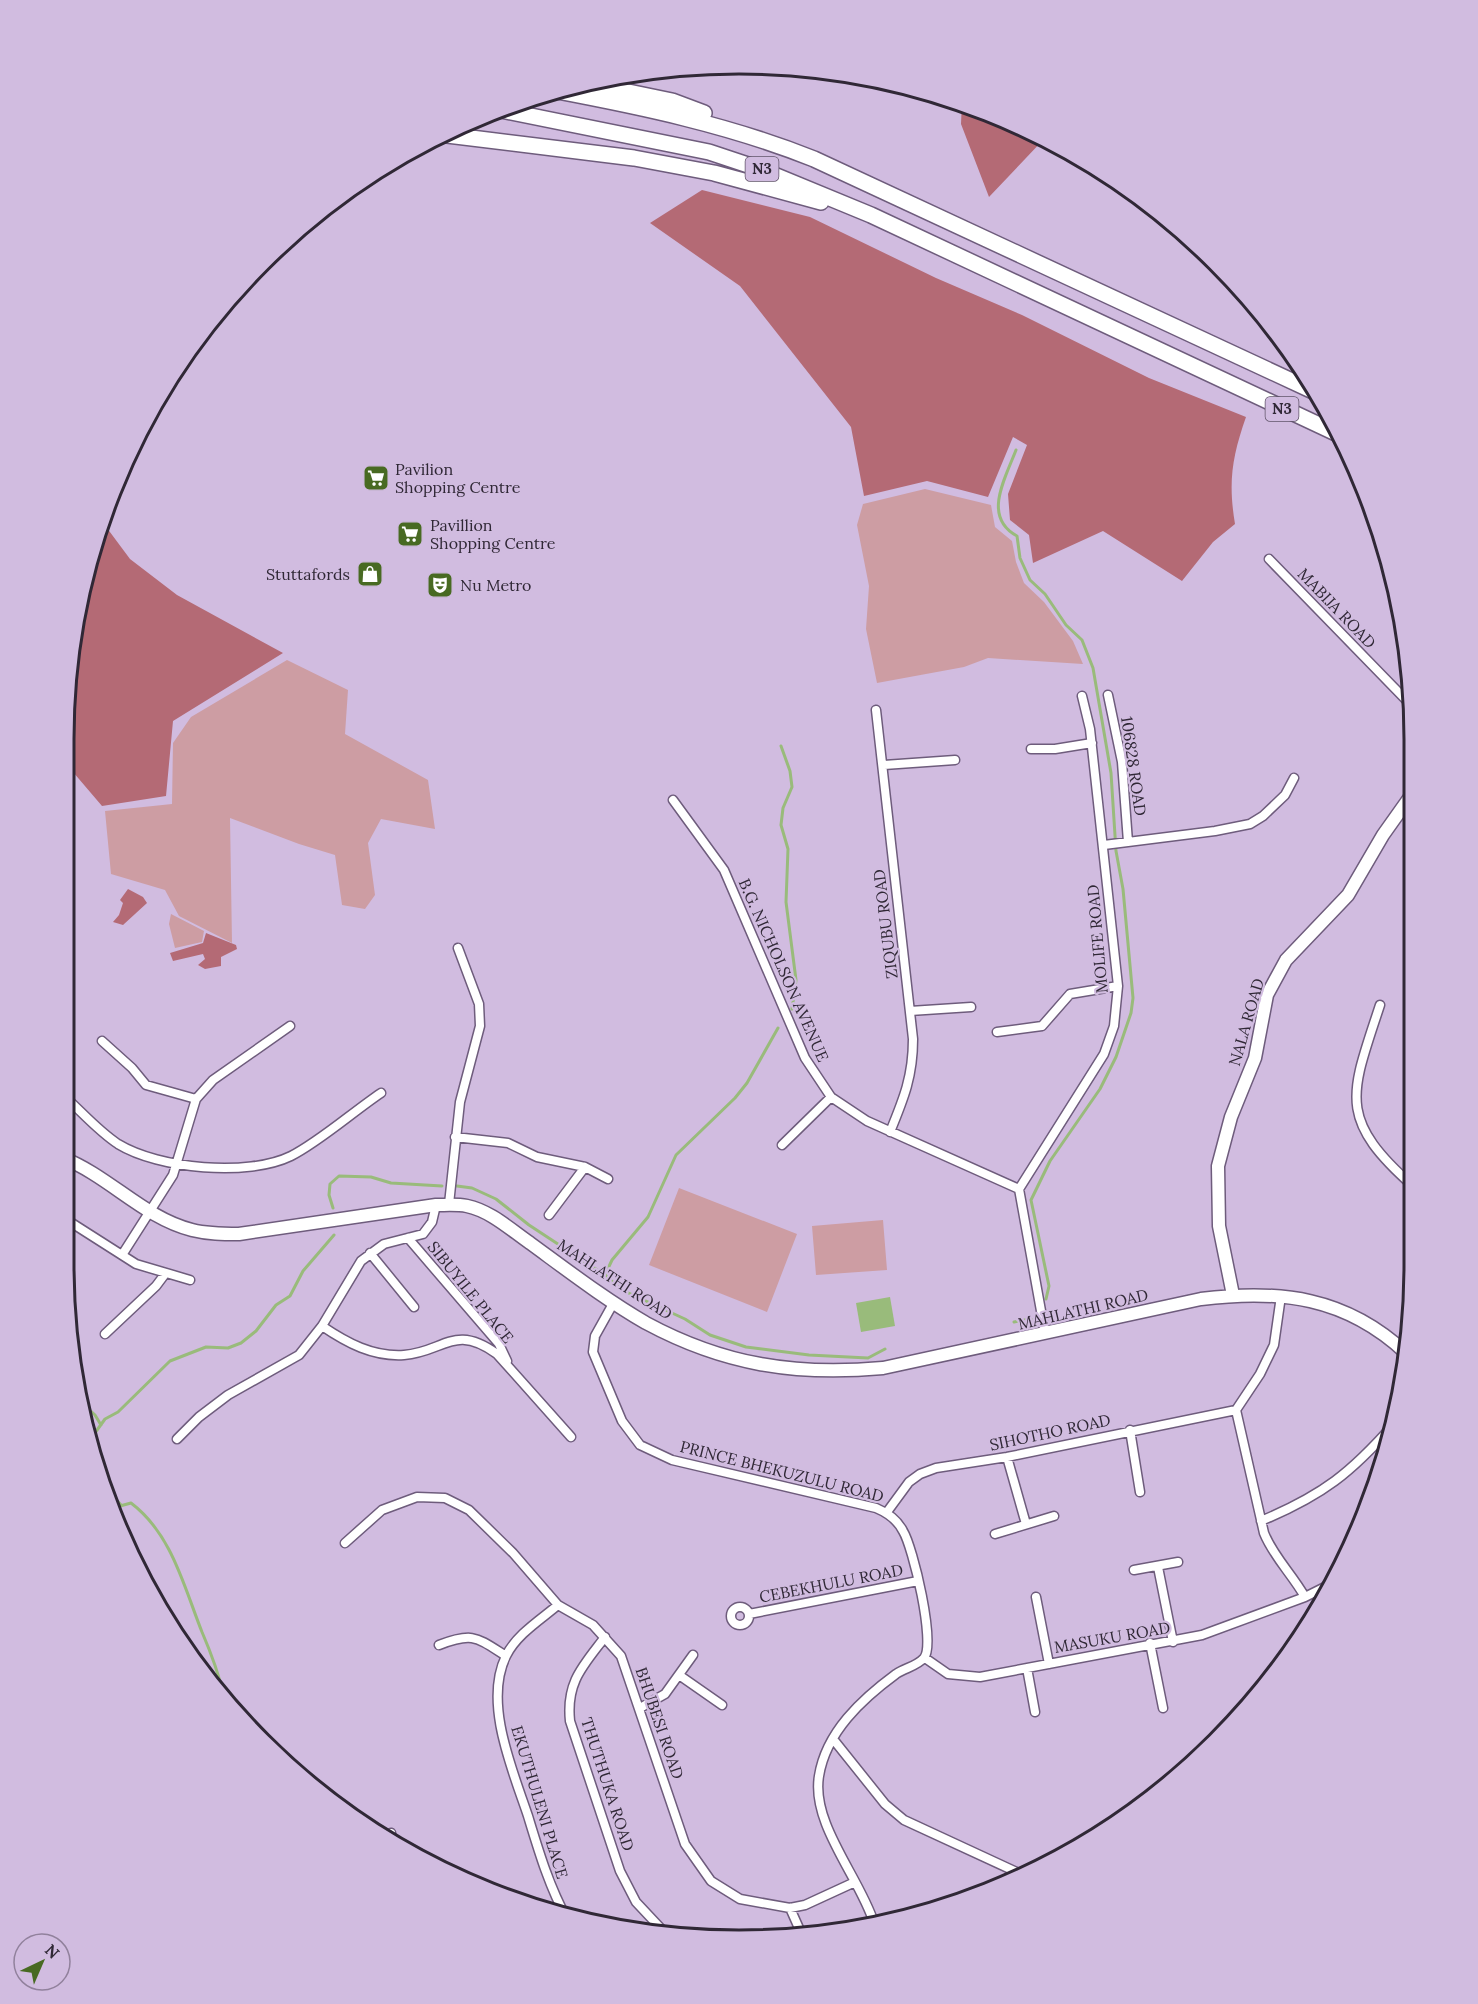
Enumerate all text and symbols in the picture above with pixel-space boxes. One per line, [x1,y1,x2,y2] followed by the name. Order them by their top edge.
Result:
[746,157,778,181] road number: N3
[1266,397,1298,421] road number: N3
[395,459,521,497] place label: Pavilion Shopping Centre
[361,463,391,493] supermarket icon: Pavilion Shopping Centre
[430,515,556,553] place label: Pavillion Shopping Centre
[395,519,425,549] supermarket icon: Pavillion Shopping Centre
[355,559,385,589] shop icon: Stuttafords
[266,564,350,584] place label: Stuttafords
[1294,564,1380,652] street label: MABIJA ROAD
[425,570,455,600] theatre icon: Nu Metro
[460,575,531,595] place label: Nu Metro
[1117,715,1151,817] street label: 106828 ROAD
[868,868,902,980] street label: ZIQUBU ROAD
[735,875,834,1065] street label: B.G. NICHOLSON AVENUE
[1082,884,1112,994] street label: MOLIFE ROAD
[1224,976,1268,1068] street label: NALA ROAD
[554,1234,676,1324] street label: MAHLATHI ROAD
[424,1237,518,1347] street label: SIBUYILE PLACE
[1016,1284,1150,1334] street label: MAHLATHI ROAD
[988,1409,1112,1455] street label: SIHOTHO ROAD
[678,1436,886,1506] street label: PRINCE BHEKUZULU ROAD
[757,1559,905,1607] street label: CEBEKHULU ROAD
[1052,1617,1172,1657] street label: MASUKU ROAD
[631,1664,689,1782] street label: BHUBESI ROAD
[577,1715,639,1853] street label: THUTHUKA ROAD
[507,1723,573,1881] street label: EKUTHULENI PLACE
[12,1932,72,1992] north arrow
[41,1940,64,1963] text: N

